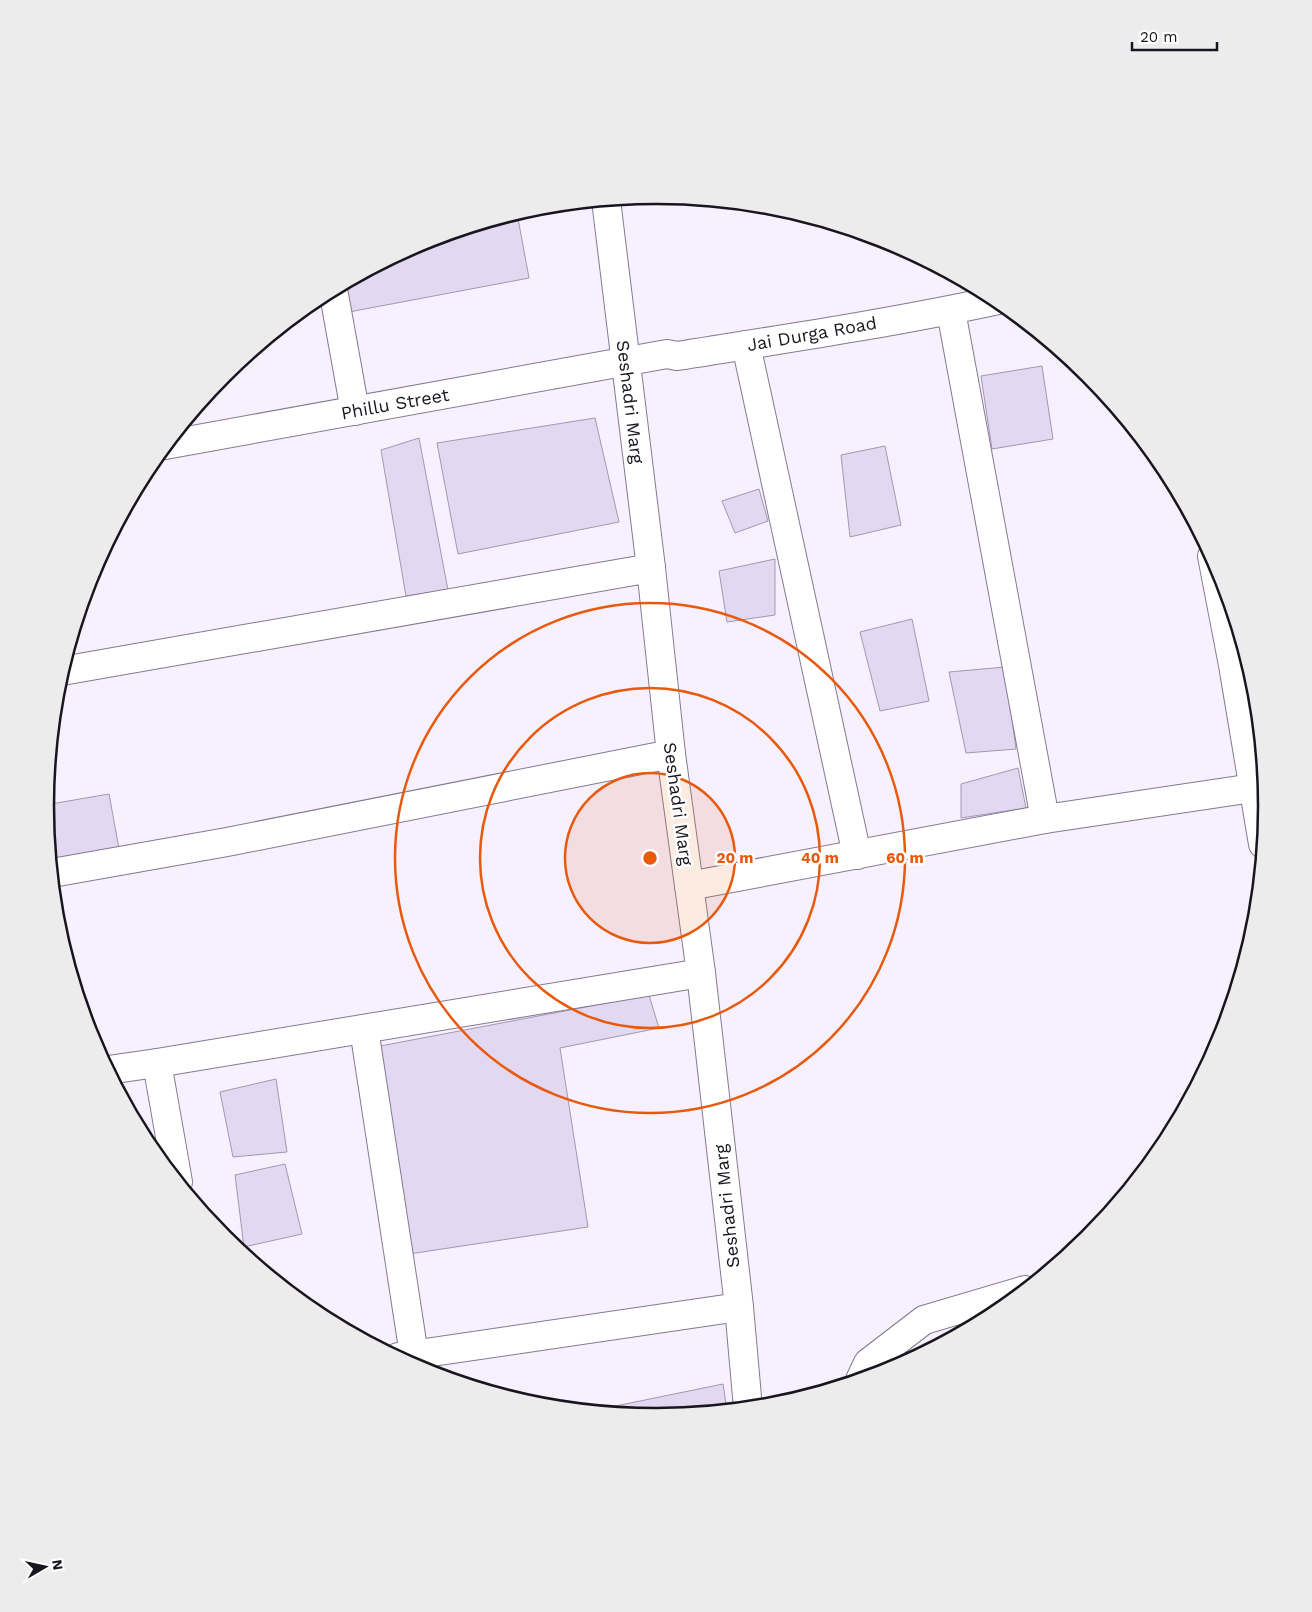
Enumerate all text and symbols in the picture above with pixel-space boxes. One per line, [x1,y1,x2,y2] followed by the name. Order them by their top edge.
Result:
[1132,20,1217,52] scale bar
[1140,28,1178,46] text: 20 m
[745,312,878,355] street label: Jai Durga Road
[613,339,649,465] street label: Seshadri Marg
[339,384,451,423] street label: Phillu Street
[659,741,698,867] street label: Seshadri Marg
[641,849,659,867] centre of rings
[716,849,754,867] text: 20 m
[801,849,839,867] text: 40 m
[886,849,924,867] text: 60 m
[710,1143,743,1269] street label: Seshadri Marg
[20,1542,70,1592] north arrow
[49,1559,67,1571] text: N

